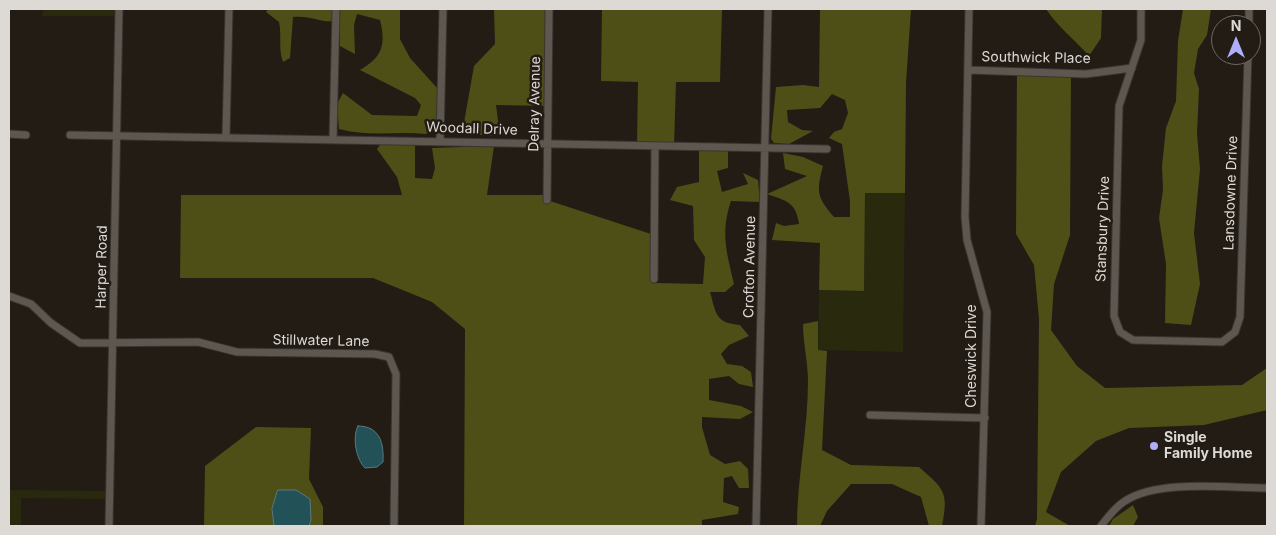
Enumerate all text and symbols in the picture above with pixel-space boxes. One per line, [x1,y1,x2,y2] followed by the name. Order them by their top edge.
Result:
[1211,15,1261,65] north arrow
[1231,17,1241,34] text: N
[981,49,1091,67] street label: Southwick Place
[526,56,544,152] street label: Delray Avenue
[426,119,518,139] street label: Woodall Drive
[1221,135,1241,251] street label: Lansdowne Drive
[1093,176,1113,282] street label: Stansbury Drive
[741,216,759,318] street label: Crofton Avenue
[93,225,111,309] street label: Harper Road
[964,304,980,408] street label: Cheswick Drive
[272,332,370,350] street label: Stillwater Lane
[1164,430,1253,462] place label: Single Family Home
[1148,440,1160,452] marker: Single Family Home

